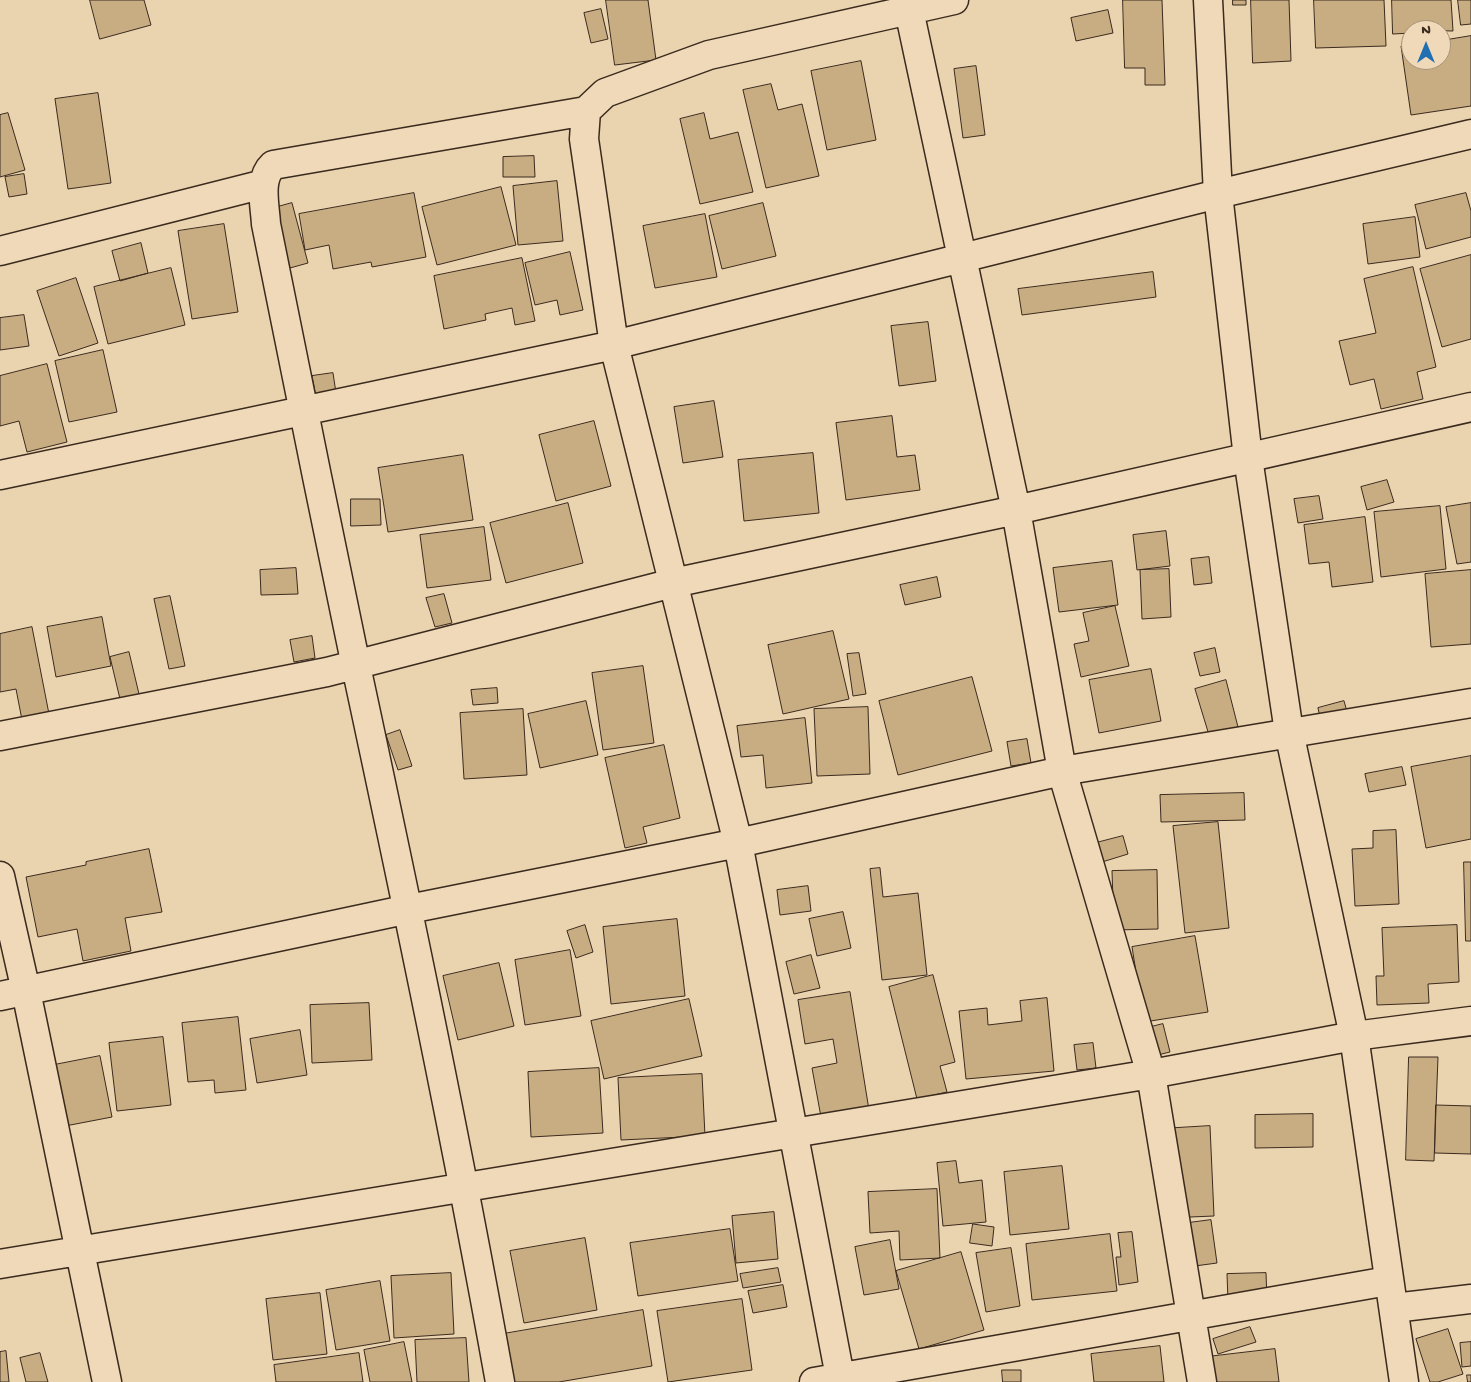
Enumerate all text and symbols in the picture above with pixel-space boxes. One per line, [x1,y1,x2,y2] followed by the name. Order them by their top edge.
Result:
[1401,20,1451,70] north arrow
[1421,22,1431,39] text: N

